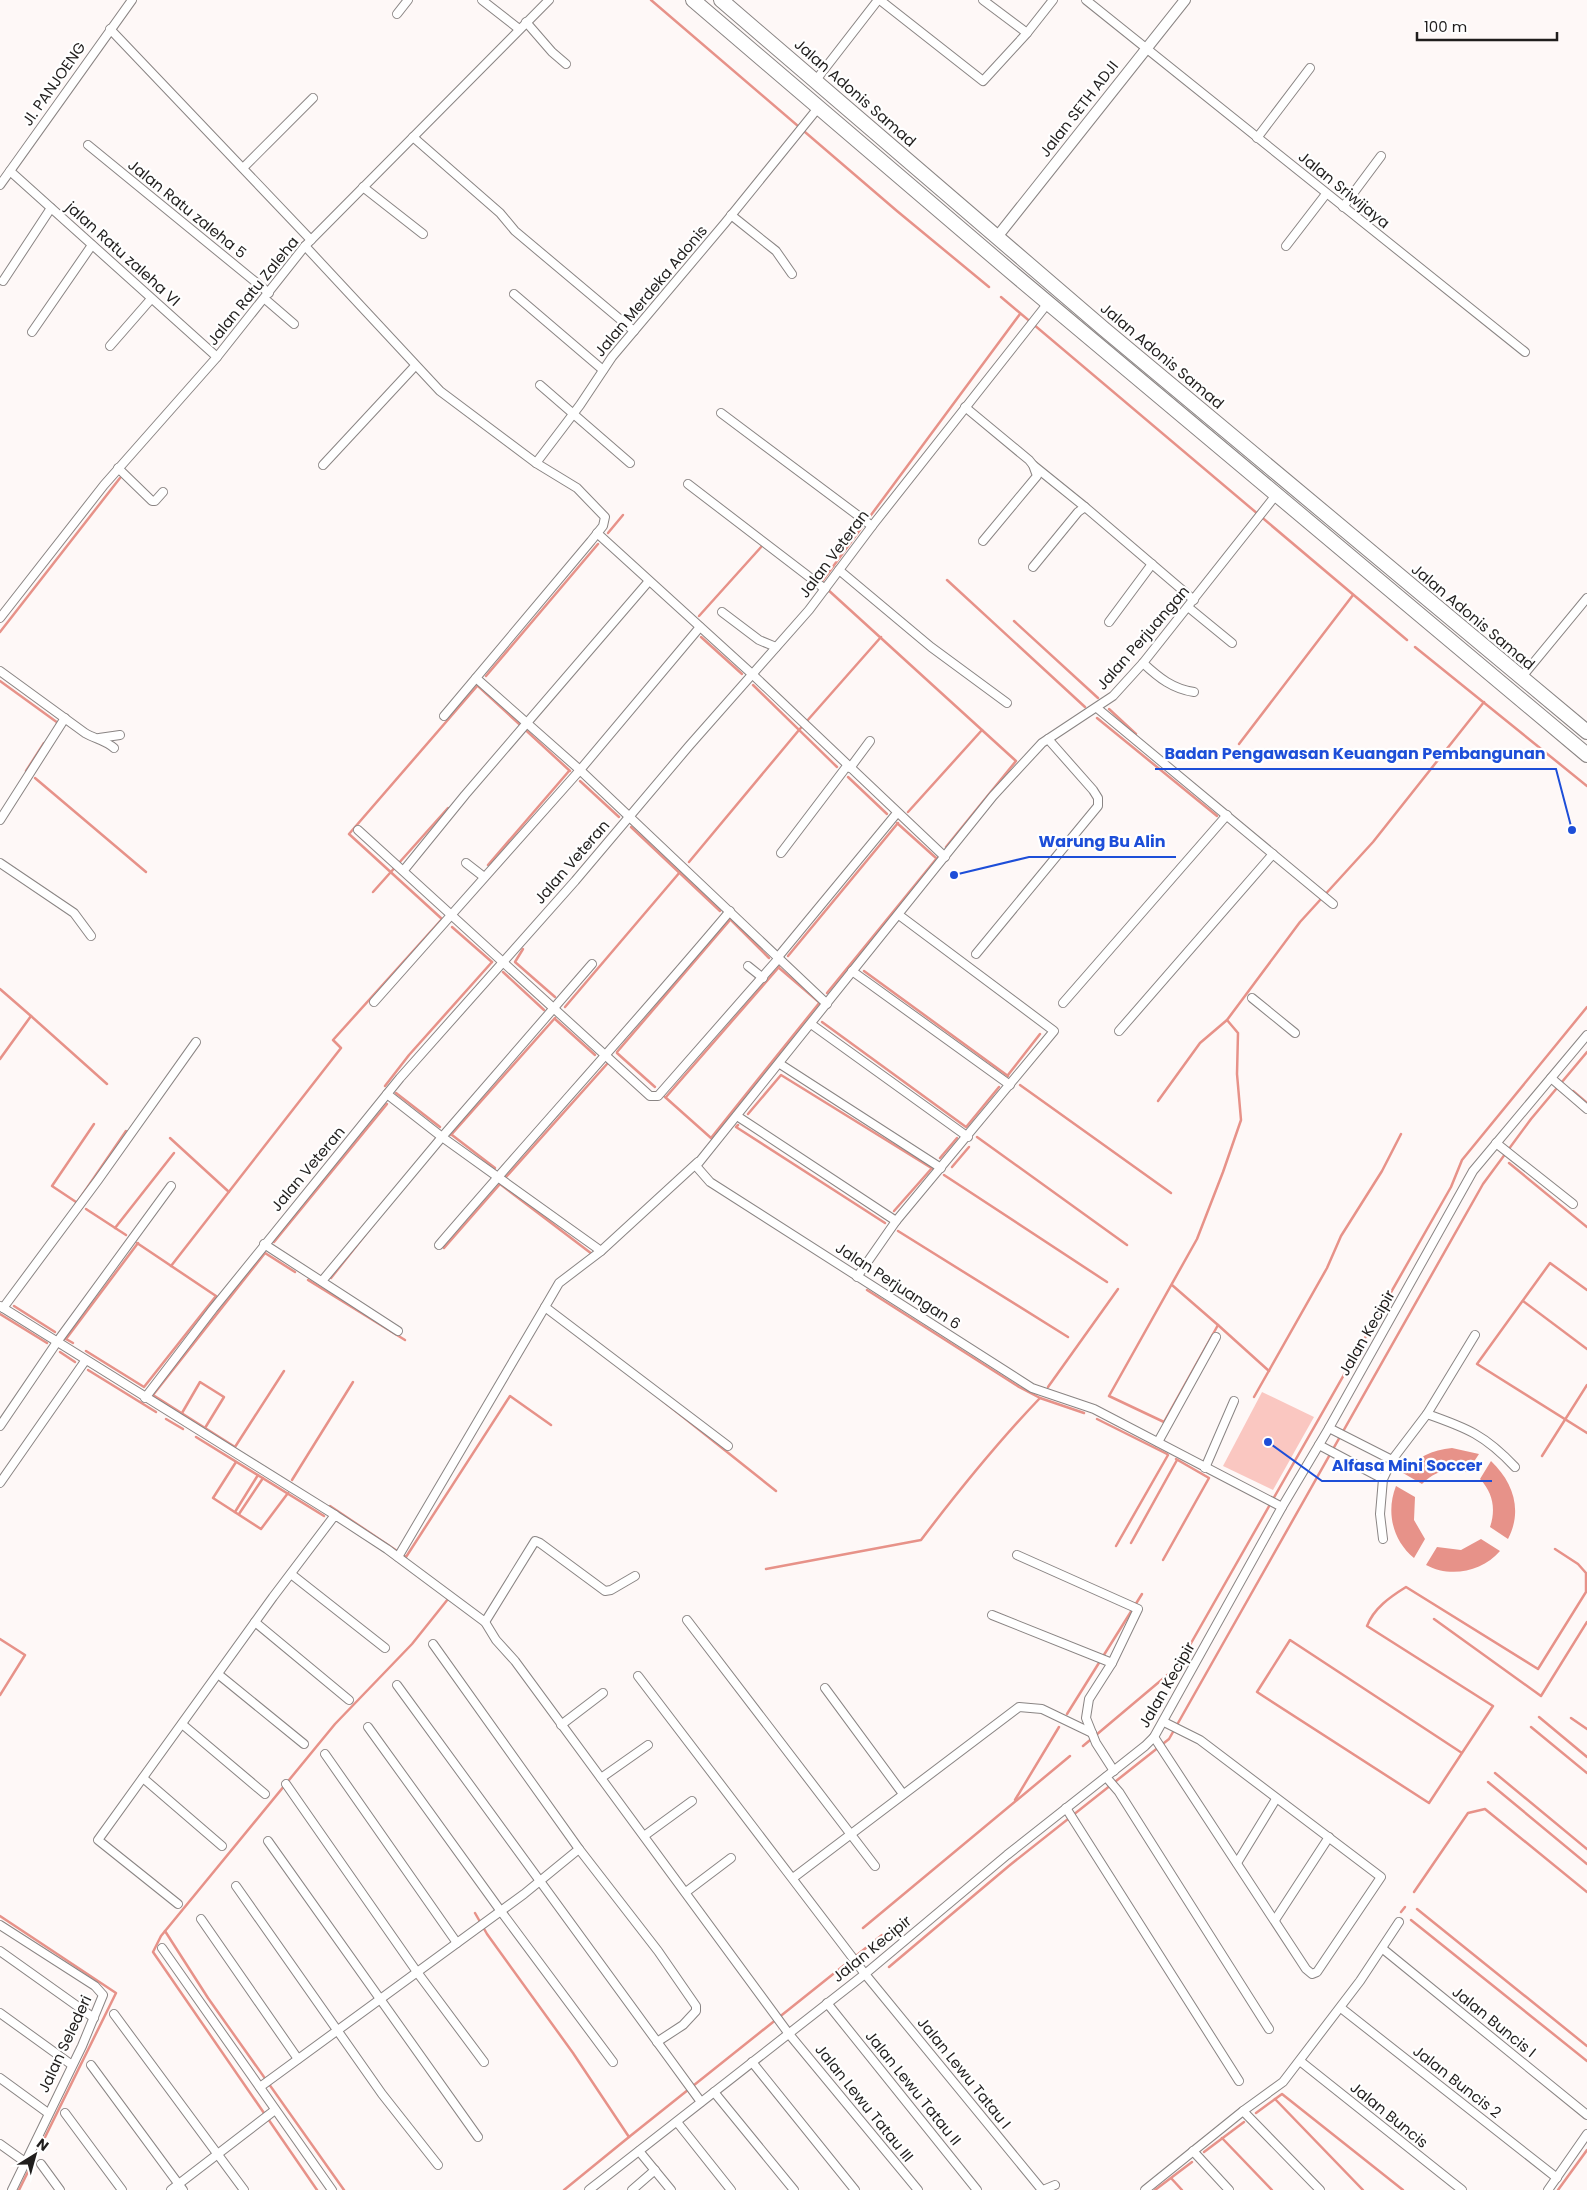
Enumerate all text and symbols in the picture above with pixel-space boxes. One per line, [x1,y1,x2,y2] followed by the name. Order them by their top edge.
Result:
[1417,10,1557,42] scale bar
[1424,16,1467,37] text: 100 m
[790,34,921,151] street label: Jalan Adonis Samad
[17,37,90,130] street label: Jl. PANJOENG
[1034,56,1123,161] street label: Jalan SETH ADJI
[1294,146,1394,233] street label: Jalan Sriwijaya
[124,154,251,263] street label: Jalan Ratu zaleha 5
[61,196,185,311] street label: jalan Ratu zaleha VI
[589,220,712,361] street label: Jalan Merdeka Adonis
[202,232,303,350] street label: Jalan Ratu Zaleha
[1096,298,1229,414] street label: Jalan Adonis Samad
[794,505,874,602] street label: Jalan Veteran
[1407,559,1540,675] street label: Jalan Adonis Samad
[1091,581,1194,694] street label: Jalan Perjuangan
[1155,738,1556,769] callout: Badan Pengawasan Keuangan Pembangunan
[1164,742,1546,765] text: Badan Pengawasan Keuangan Pembangunan
[529,815,614,908] street label: Jalan Veteran
[1029,826,1176,857] callout: Warung Bu Alin
[1038,830,1166,853] text: Warung Bu Alin
[266,1122,349,1216] street label: Jalan Veteran
[832,1237,965,1334] street label: Jalan Perjuangan 6
[1333,1286,1400,1380] street label: Jalan Kecipir
[1322,1450,1492,1481] callout: Alfasa Mini Soccer
[1332,1454,1483,1477] text: Alfasa Mini Soccer
[1133,1638,1200,1732] street label: Jalan Kecipir
[828,1910,916,1987] street label: Jalan Kecipir
[1448,1981,1541,2062] street label: Jalan Buncis I
[33,1992,96,2096] street label: Jalan Selederi
[913,2012,1016,2133] street label: Jalan Lewu Tatau I
[861,2026,966,2149] street label: Jalan Lewu Tatau II
[810,2039,918,2166] street label: Jalan Lewu Tatau III
[1409,2040,1506,2123] street label: Jalan Buncis 2
[1346,2077,1433,2153] street label: Jalan Buncis
[10,2130,60,2180] north arrow
[33,2133,53,2156] text: N

